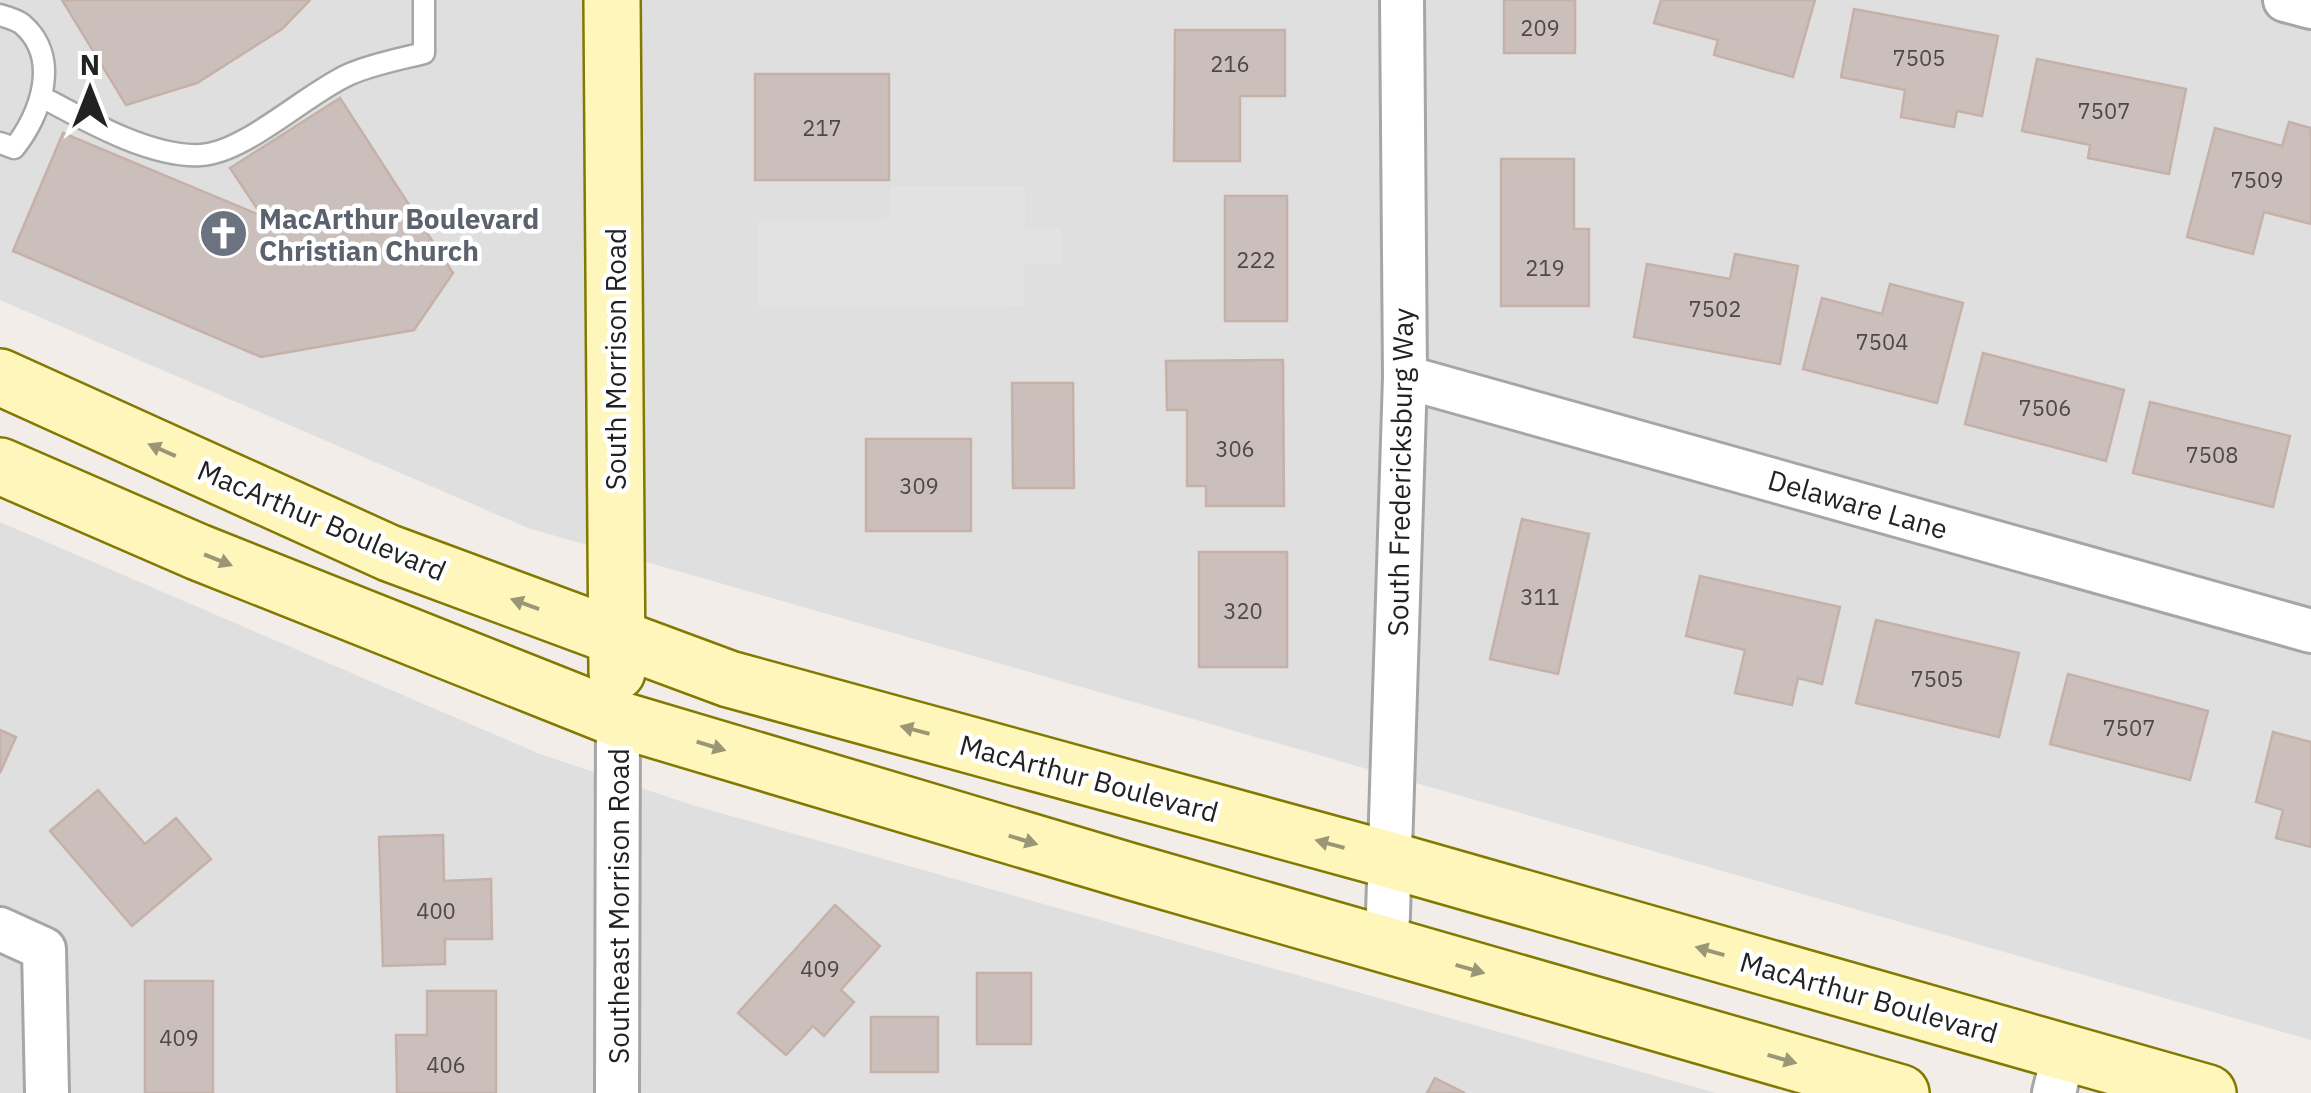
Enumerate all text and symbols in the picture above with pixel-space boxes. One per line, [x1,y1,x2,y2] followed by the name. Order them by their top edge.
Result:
[1520,13,1560,42] house number: 209
[40,40,140,140] north arrow
[1893,43,1945,72] house number: 7505
[80,46,100,83] text: N
[1210,49,1250,78] house number: 216
[2078,96,2130,125] house number: 7507
[802,113,842,142] house number: 217
[2231,165,2283,194] house number: 7509
[259,200,539,269] place label: MacArthur Boulevard Christian Church
[198,208,250,260] church icon: MacArthur Boulevard Christian Church
[597,228,634,490] street label: South Morrison Road
[1236,245,1276,274] house number: 222
[1525,253,1565,282] house number: 219
[1689,294,1741,323] house number: 7502
[1379,307,1421,637] street label: South Fredericksburg Way
[1856,327,1908,356] house number: 7504
[2019,393,2071,422] house number: 7506
[1215,434,1255,463] house number: 306
[2186,440,2238,469] house number: 7508
[147,442,177,458] one-way arrow
[192,451,452,589] street label: MacArthur Boulevard
[1764,461,1952,547] street label: Delaware Lane
[899,471,939,500] house number: 309
[203,553,233,569] one-way arrow
[1520,582,1560,611] house number: 311
[510,595,540,611] one-way arrow
[1223,596,1263,625] house number: 320
[1911,664,1963,693] house number: 7505
[2103,713,2155,742] house number: 7507
[899,722,930,738] one-way arrow
[956,726,1222,830] street label: MacArthur Boulevard
[697,739,727,754] one-way arrow
[600,748,637,1064] street label: Southeast Morrison Road
[1008,833,1039,848] one-way arrow
[1314,835,1345,851] one-way arrow
[416,896,456,925] house number: 400
[1694,943,1725,958] one-way arrow
[1736,943,2002,1051] street label: MacArthur Boulevard
[800,954,840,983] house number: 409
[1454,961,1485,977] one-way arrow
[159,1023,199,1052] house number: 409
[426,1050,466,1079] house number: 406
[1767,1051,1798,1067] one-way arrow

